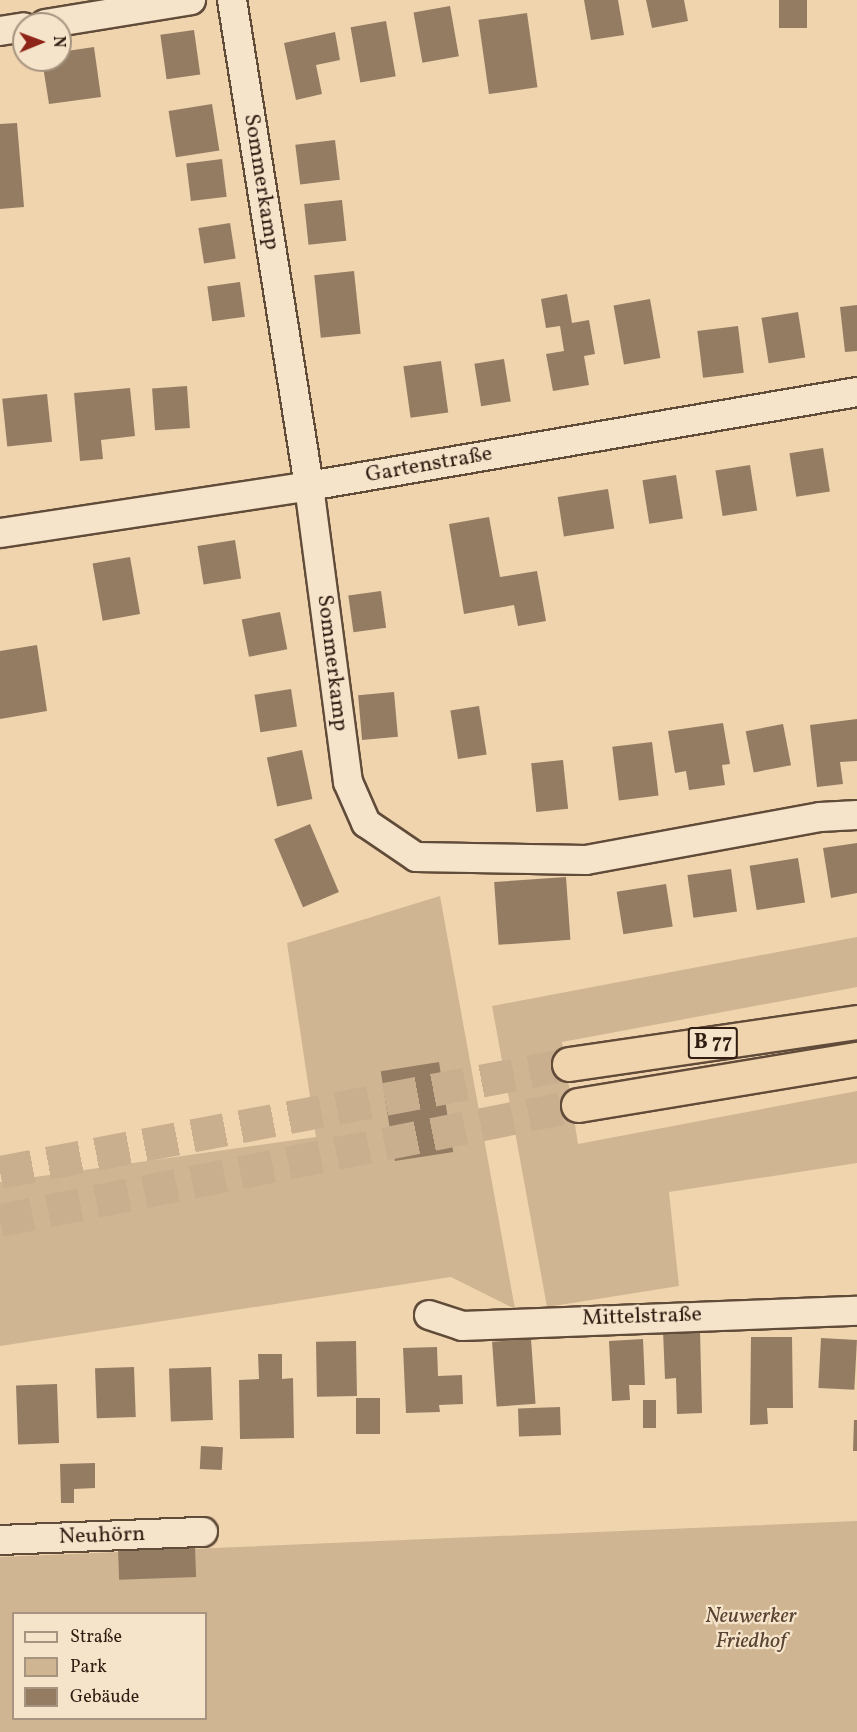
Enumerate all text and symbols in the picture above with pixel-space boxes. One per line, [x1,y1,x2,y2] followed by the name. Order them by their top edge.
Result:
[12,12,72,72] north arrow
[47,36,69,48] text: N
[237,112,285,252] street label: Sommerkamp
[364,441,494,489] street label: Gartenstraße
[311,593,353,733] street label: Sommerkamp
[688,1025,738,1061] road number: B 77
[582,1302,702,1332] street label: Mittelstraße
[58,1521,146,1551] street label: Neuhörn
[705,1603,797,1654] park label: Neuwerker Friedhof
[12,1612,207,1720] legend
[70,1625,122,1650] text: Straße
[70,1655,107,1680] text: Park
[70,1685,139,1710] text: Gebäude

